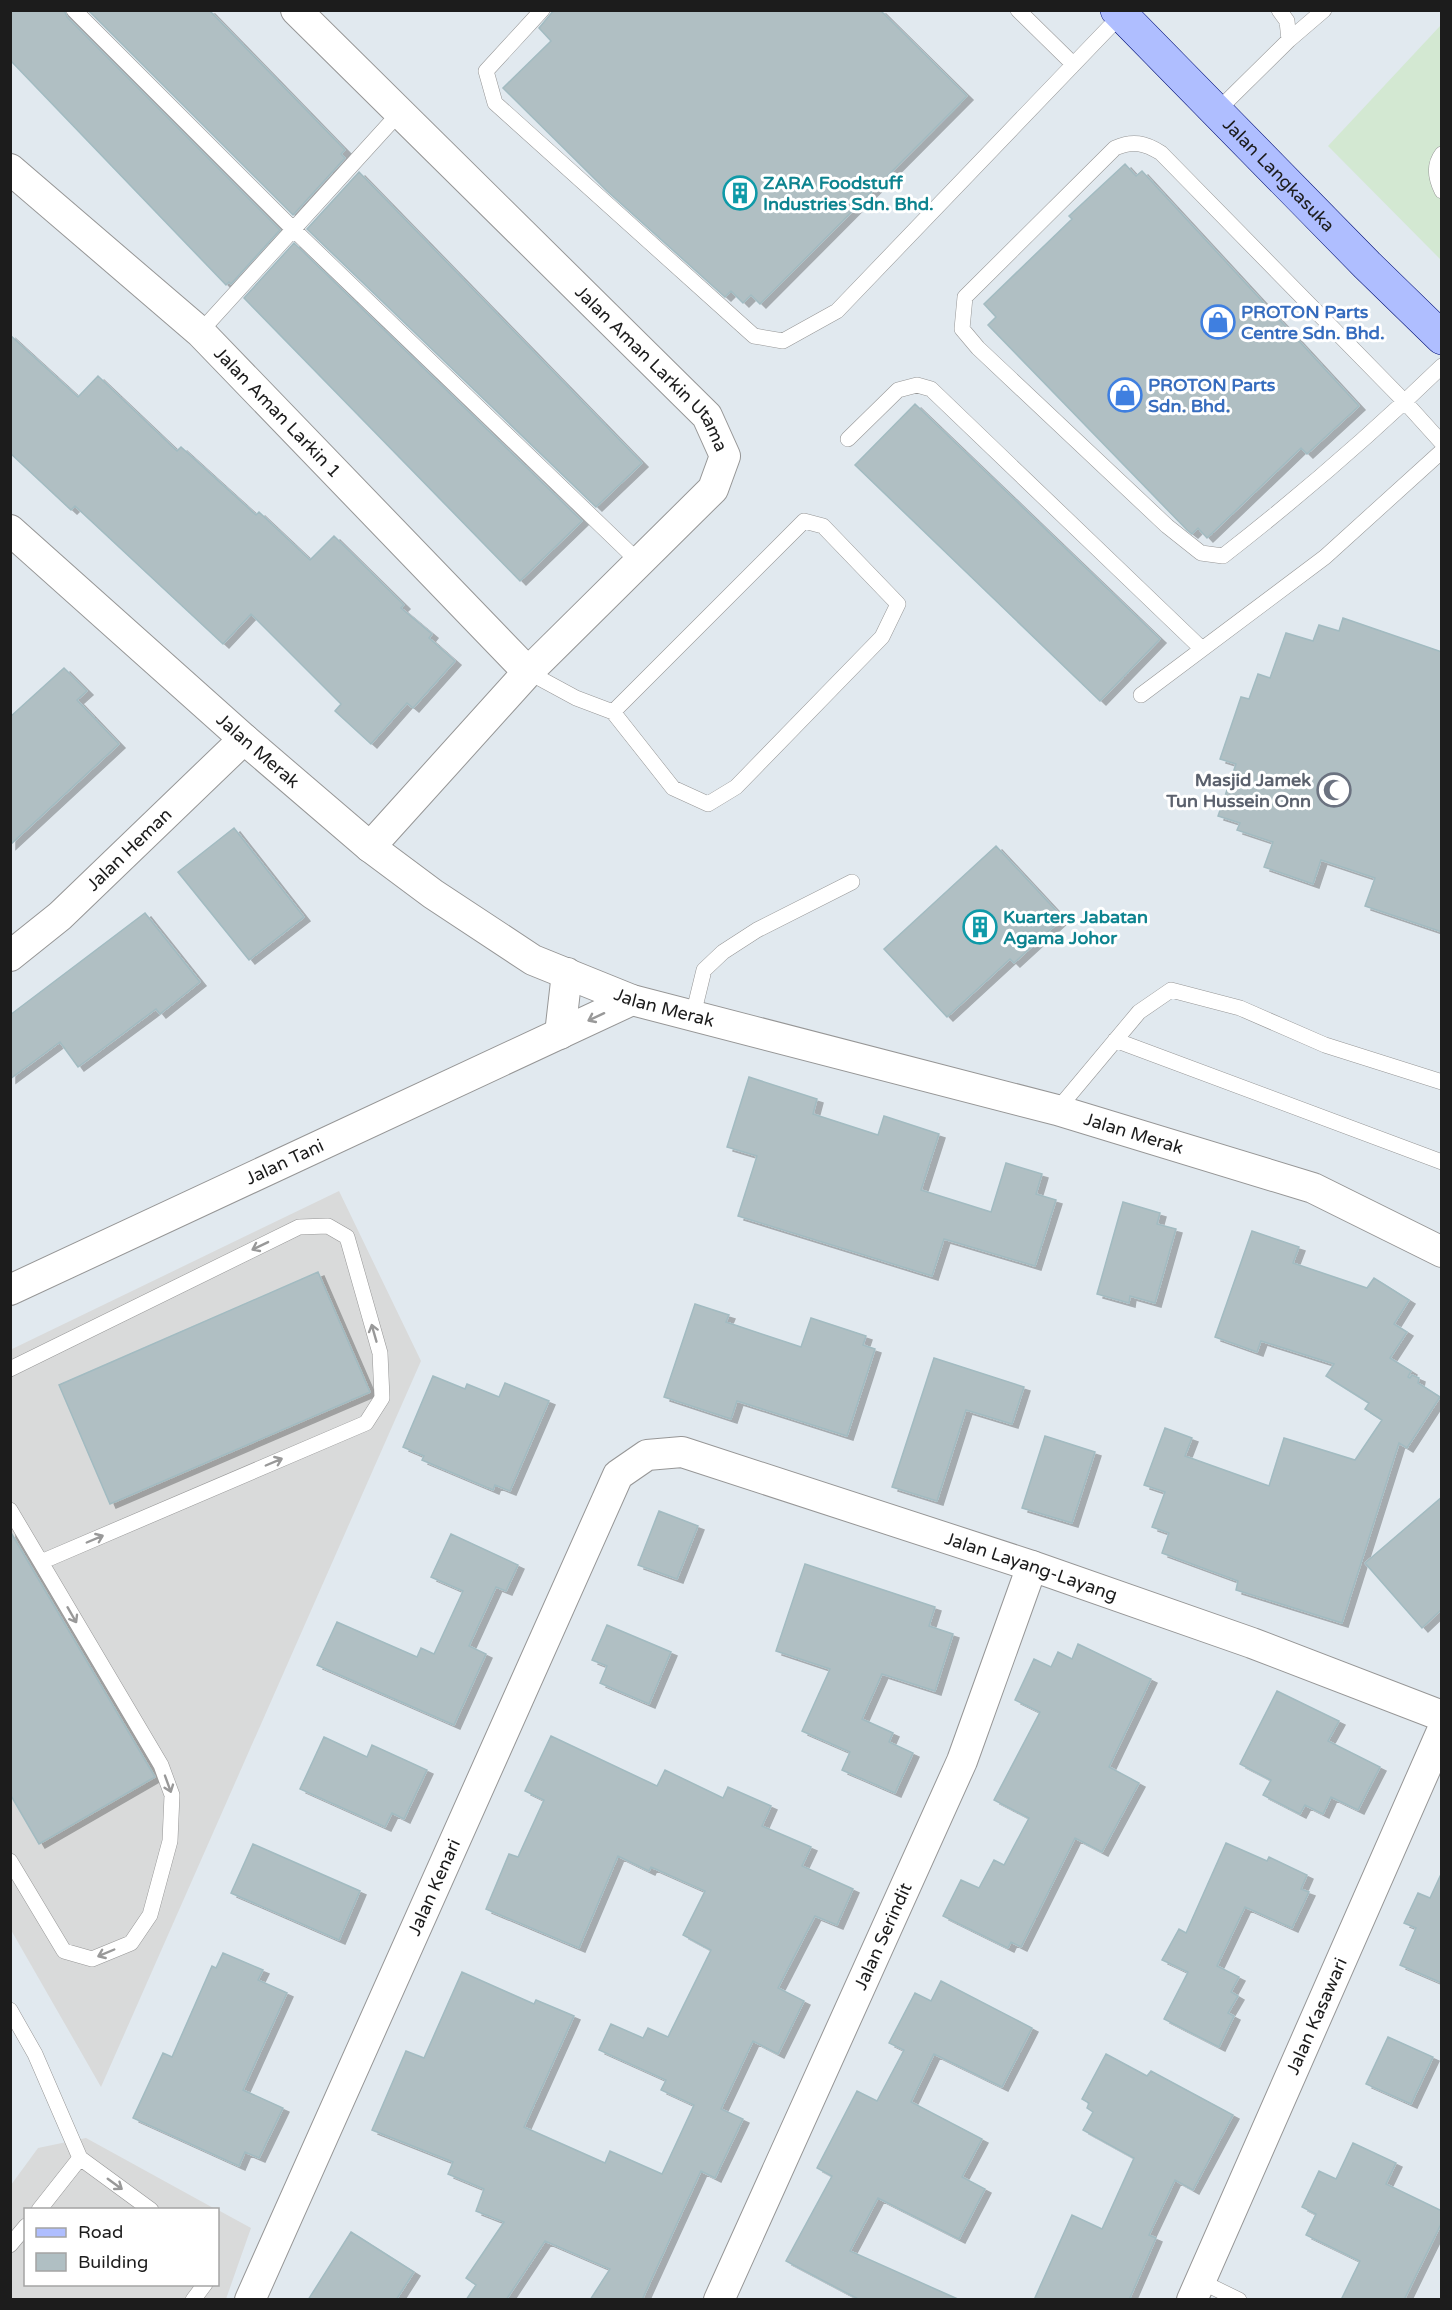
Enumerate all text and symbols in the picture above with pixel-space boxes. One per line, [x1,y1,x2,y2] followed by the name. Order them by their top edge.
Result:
[1218,113,1339,236] street label: Jalan Langkasuka
[763,172,934,215] place label: ZARA Foodstuff Industries Sdn. Bhd.
[722,175,758,211] building icon: ZARA Foodstuff Industries Sdn. Bhd.
[570,281,733,455] street label: Jalan Aman Larkin Utama
[1241,301,1385,344] place label: PROTON Parts Centre Sdn. Bhd.
[1200,304,1236,340] shop icon: PROTON Parts Centre Sdn. Bhd.
[210,342,346,482] street label: Jalan Aman Larkin 1
[1148,374,1276,417] place label: PROTON Parts Sdn. Bhd.
[1107,377,1143,413] shop icon: PROTON Parts Sdn. Bhd.
[212,709,304,793] street label: Jalan Merak
[1165,769,1311,812] place label: Masjid Jamek Tun Hussein Onn
[1316,772,1352,808] mosque icon: Masjid Jamek Tun Hussein Onn
[82,803,176,896] street label: Jalan Heman
[1003,906,1148,949] place label: Kuarters Jabatan Agama Johor
[962,909,998,945] building icon: Kuarters Jabatan Agama Johor
[611,983,717,1032] street label: Jalan Merak
[588,1011,606,1023] one-way arrow
[1081,1108,1186,1159] street label: Jalan Merak
[242,1134,327,1190] street label: Jalan Tani
[251,1241,269,1253] one-way arrow
[368,1324,379,1343] one-way arrow
[265,1456,283,1467] one-way arrow
[942,1527,1120,1606] street label: Jalan Layang-Layang
[85,1533,103,1544] one-way arrow
[67,1605,78,1623] one-way arrow
[163,1774,174,1793] one-way arrow
[403,1835,465,1939] street label: Jalan Kenari
[849,1879,917,1993] street label: Jalan Serindit
[97,1948,116,1959] one-way arrow
[1281,1954,1352,2078] street label: Jalan Kasawari
[107,2178,123,2190] one-way arrow
[24,2208,219,2286] legend
[78,2221,123,2243] text: Road
[78,2251,148,2273] text: Building

